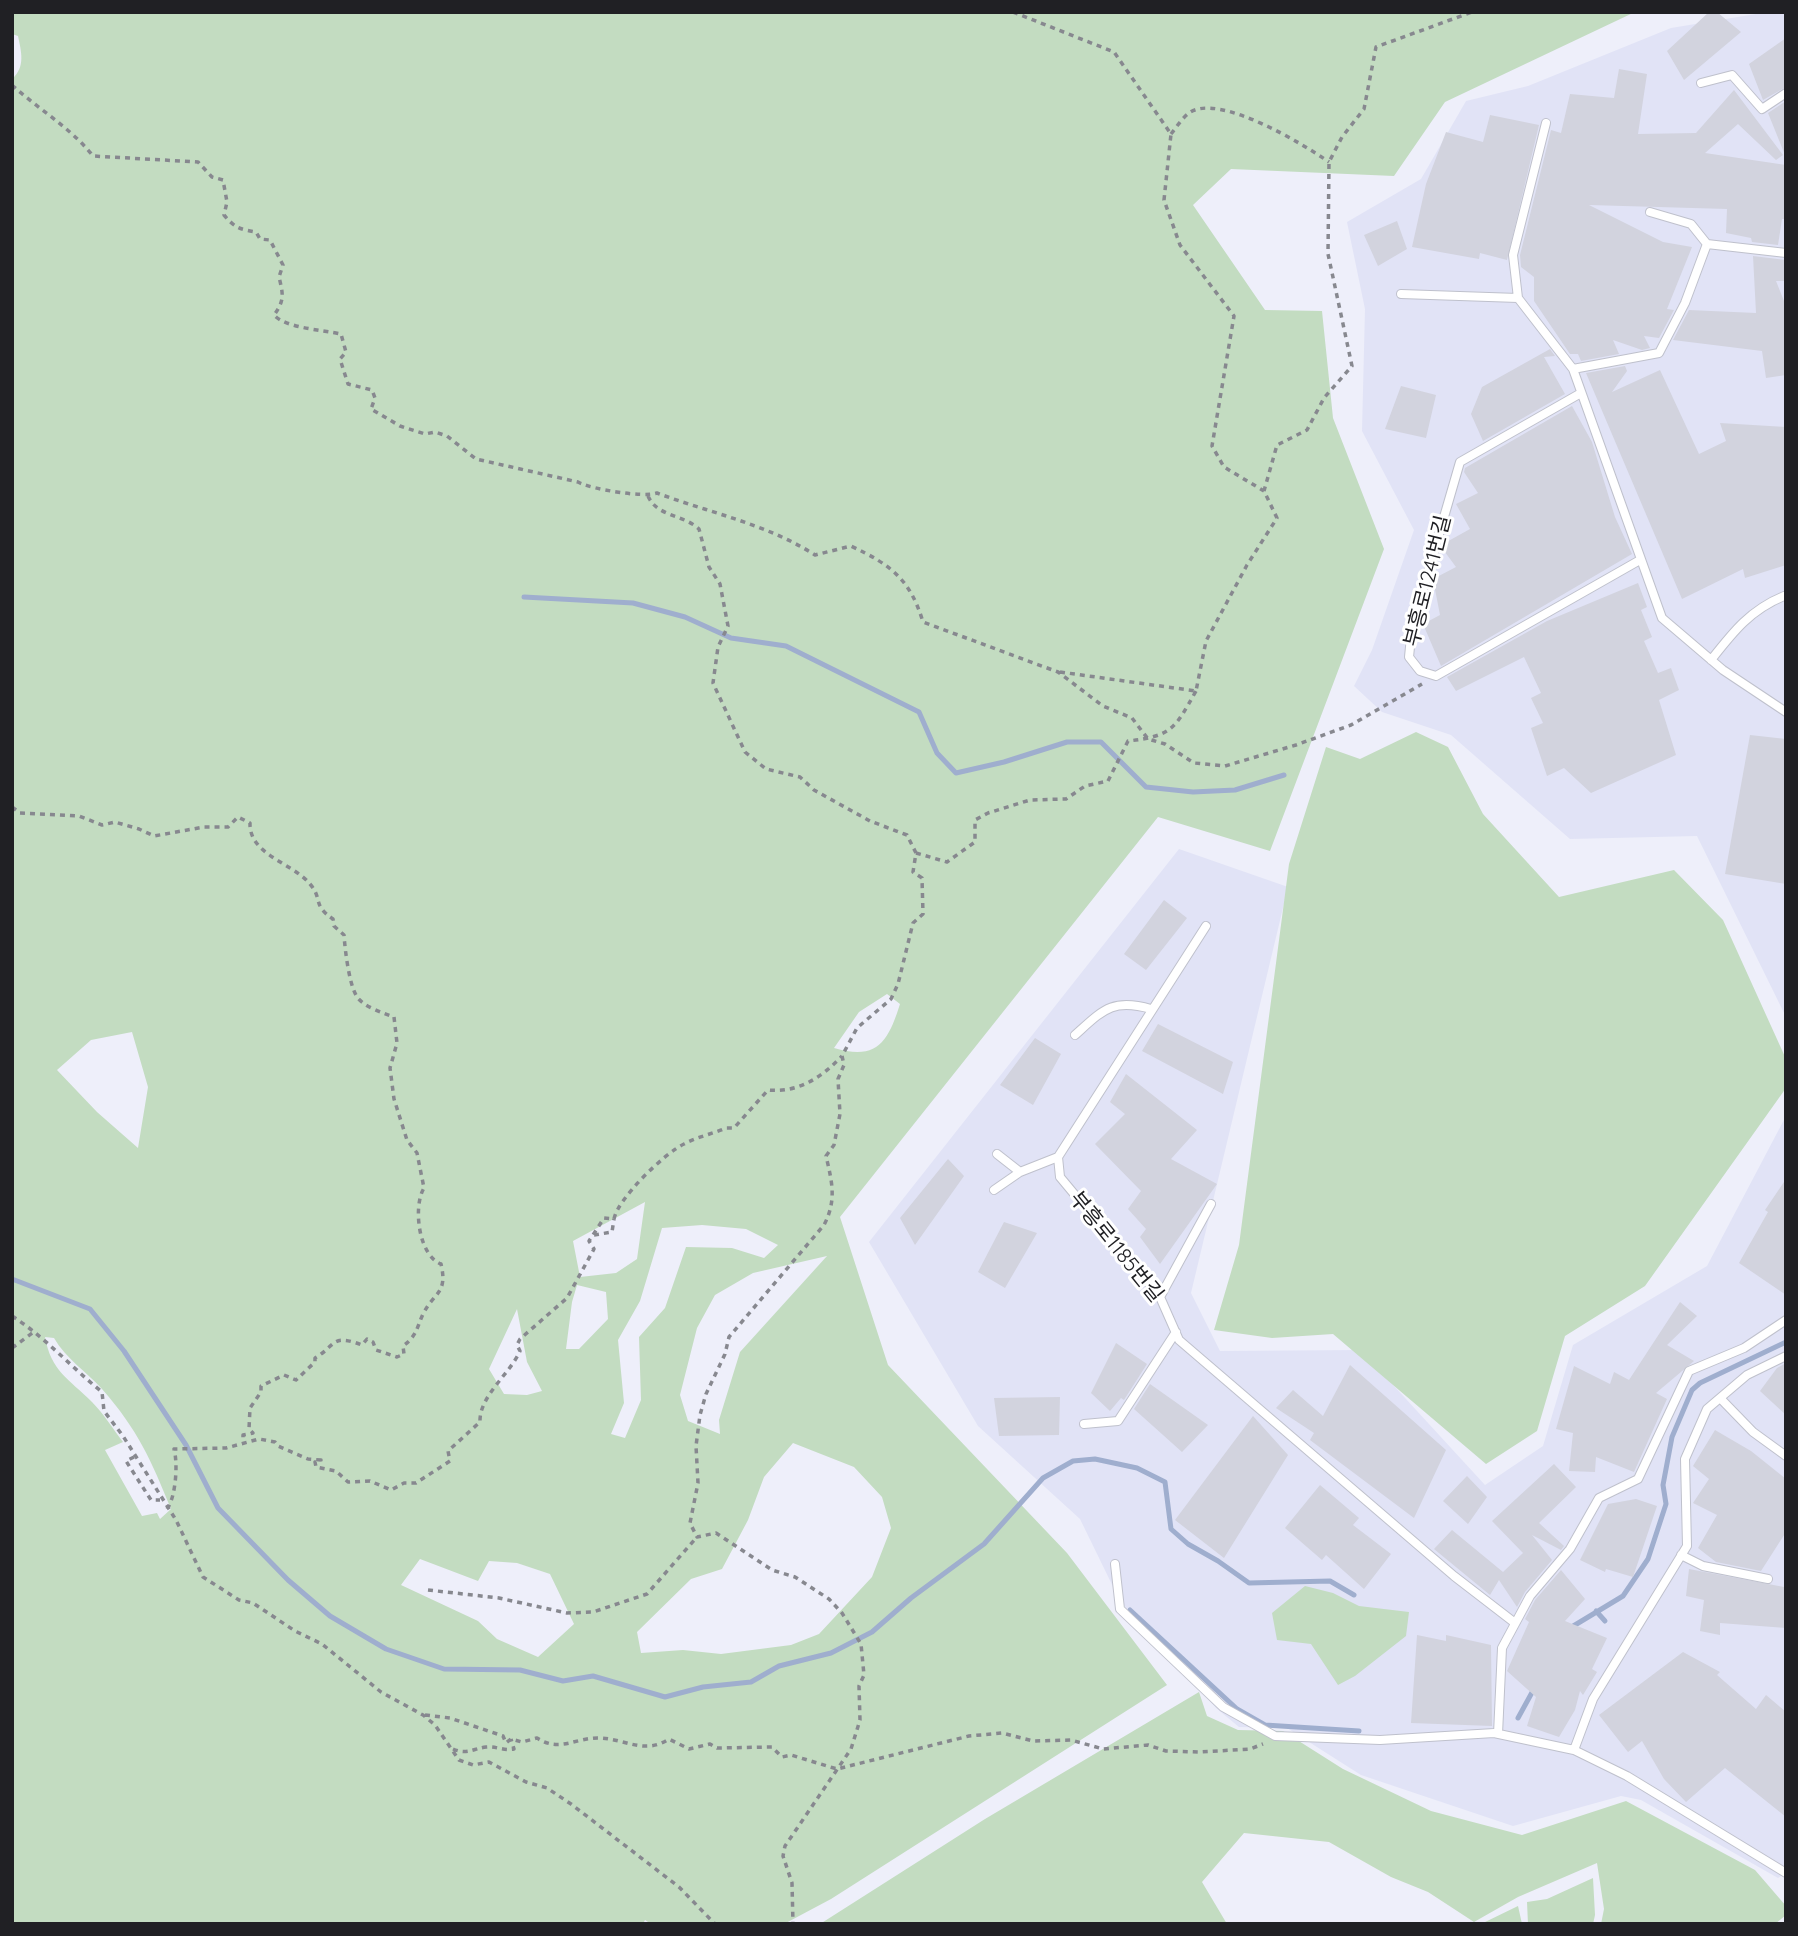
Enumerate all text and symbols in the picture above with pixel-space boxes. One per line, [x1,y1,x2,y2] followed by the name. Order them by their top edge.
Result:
[1400,513,1456,649] street label: 부흥로1241번길
[1064,1187,1168,1307] street label: 부흥로1185번길

